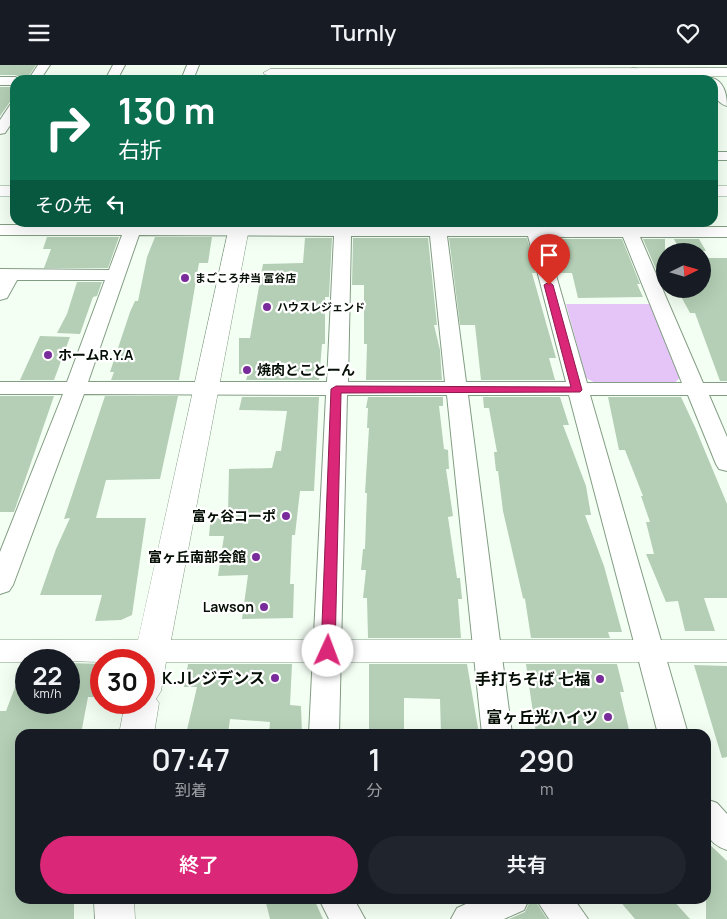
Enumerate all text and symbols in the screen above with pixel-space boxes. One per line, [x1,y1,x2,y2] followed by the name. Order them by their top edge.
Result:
[331,18,396,48] text: Turnly
[25,19,53,47] icon: menu
[674,19,702,47] icon: heart
[118,87,215,135] text: 130 m
[35,95,100,160] icon: right
[118,135,162,165] text: 右折
[102,190,130,218] icon: left
[35,192,92,218] text: その先
[528,234,570,285] pin
[535,241,563,269] icon: arrive
[656,243,711,297] north arrow
[656,243,711,298] map controls
[195,270,296,285] place label: まごころ弁当 富谷店
[179,272,191,284] marker: まごころ弁当 富谷店
[277,299,365,314] place label: ハウスレジェンド
[261,301,273,313] marker: ハウスレジェンド
[58,345,134,364] place label: ホームR.Y.A
[42,349,54,361] marker: ホームR.Y.A
[257,360,355,379] place label: 焼肉とことーん
[241,364,253,376] marker: 焼肉とことーん
[192,506,276,525] place label: 富ヶ谷コーポ
[280,510,292,522] marker: 富ヶ谷コーポ
[148,547,246,566] place label: 富ヶ丘南部会館
[250,551,262,563] marker: 富ヶ丘南部会館
[203,597,254,616] place label: Lawson
[258,601,270,613] marker: Lawson
[301,624,353,676] position arrow
[90,649,155,714] speed limit sign: 30
[33,658,62,693] text: 22
[162,667,265,689] place label: K.Jレジデンス
[475,668,590,690] place label: 手打ちそば 七福
[269,672,281,684] marker: K.Jレジデンス
[594,673,606,685] marker: 手打ちそば 七福
[34,685,61,702] text: km/h
[486,706,598,728] place label: 富ヶ丘光ハイツ
[602,711,614,723] marker: 富ヶ丘光ハイツ
[151,739,230,780] text: 07:47
[368,739,381,780] text: 1
[519,740,575,781] text: 290
[540,778,554,800] text: m
[175,779,207,801] text: 到着
[367,779,383,801] text: 分
[40,836,358,894] button: 終了
[368,836,686,894] button: 共有

